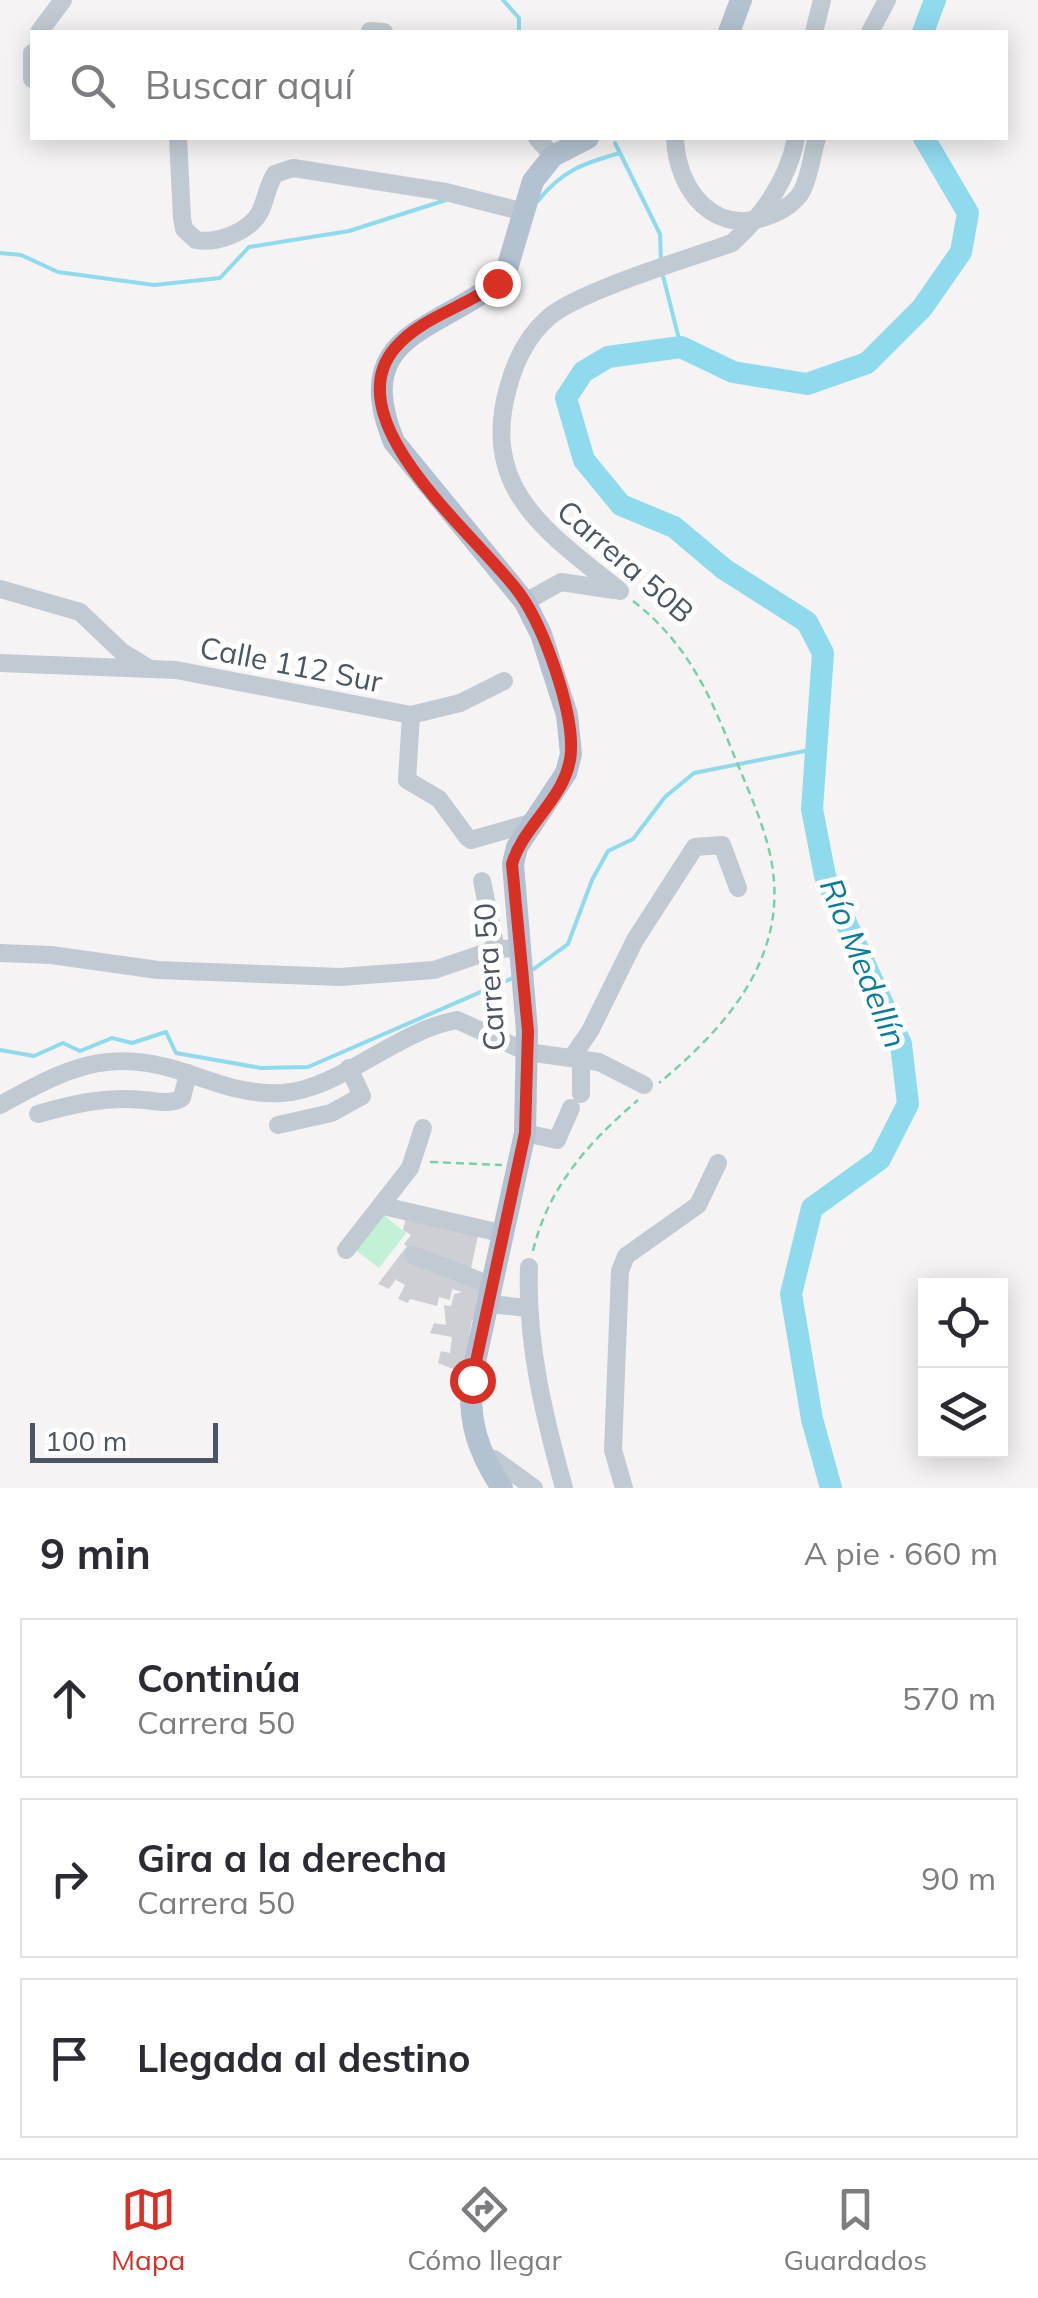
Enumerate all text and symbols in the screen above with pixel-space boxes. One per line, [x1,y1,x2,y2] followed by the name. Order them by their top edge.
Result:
[30,30,1008,140] search box
[65,58,120,113] icon: search
[145,61,353,109] text: Buscar aquí
[475,261,521,307] route end
[549,491,702,631] street label: Carrera 50B
[197,628,386,700] street label: Calle 112 Sur
[812,872,916,1053] water label: Río Medellín
[465,902,513,1052] street label: Carrera 50
[918,1278,1008,1458] map controls
[918,1278,1008,1368] button: locate
[450,1358,496,1404] route start
[918,1368,1008,1458] button: layers
[30,1418,218,1462] scale bar
[45,1423,127,1458] text: 100 m
[40,1527,151,1580] text: 9 min
[804,1533,998,1573] text: A pie · 660 m
[137,1654,301,1702] text: Continúa
[42,1671,97,1726] icon: ahead
[902,1678,996,1718] text: 570 m
[137,1702,295,1742] text: Carrera 50
[137,1834,447,1882] text: Gira a la derecha
[42,1851,97,1906] icon: right
[921,1858,996,1898] text: 90 m
[137,1882,295,1922] text: Carrera 50
[42,2031,97,2086] icon: arrive
[137,2034,471,2082] text: Llegada al destino
[111,2182,185,2277] tab: Mapa
[407,2182,562,2277] tab: Cómo llegar
[783,2182,927,2277] tab: Guardados

